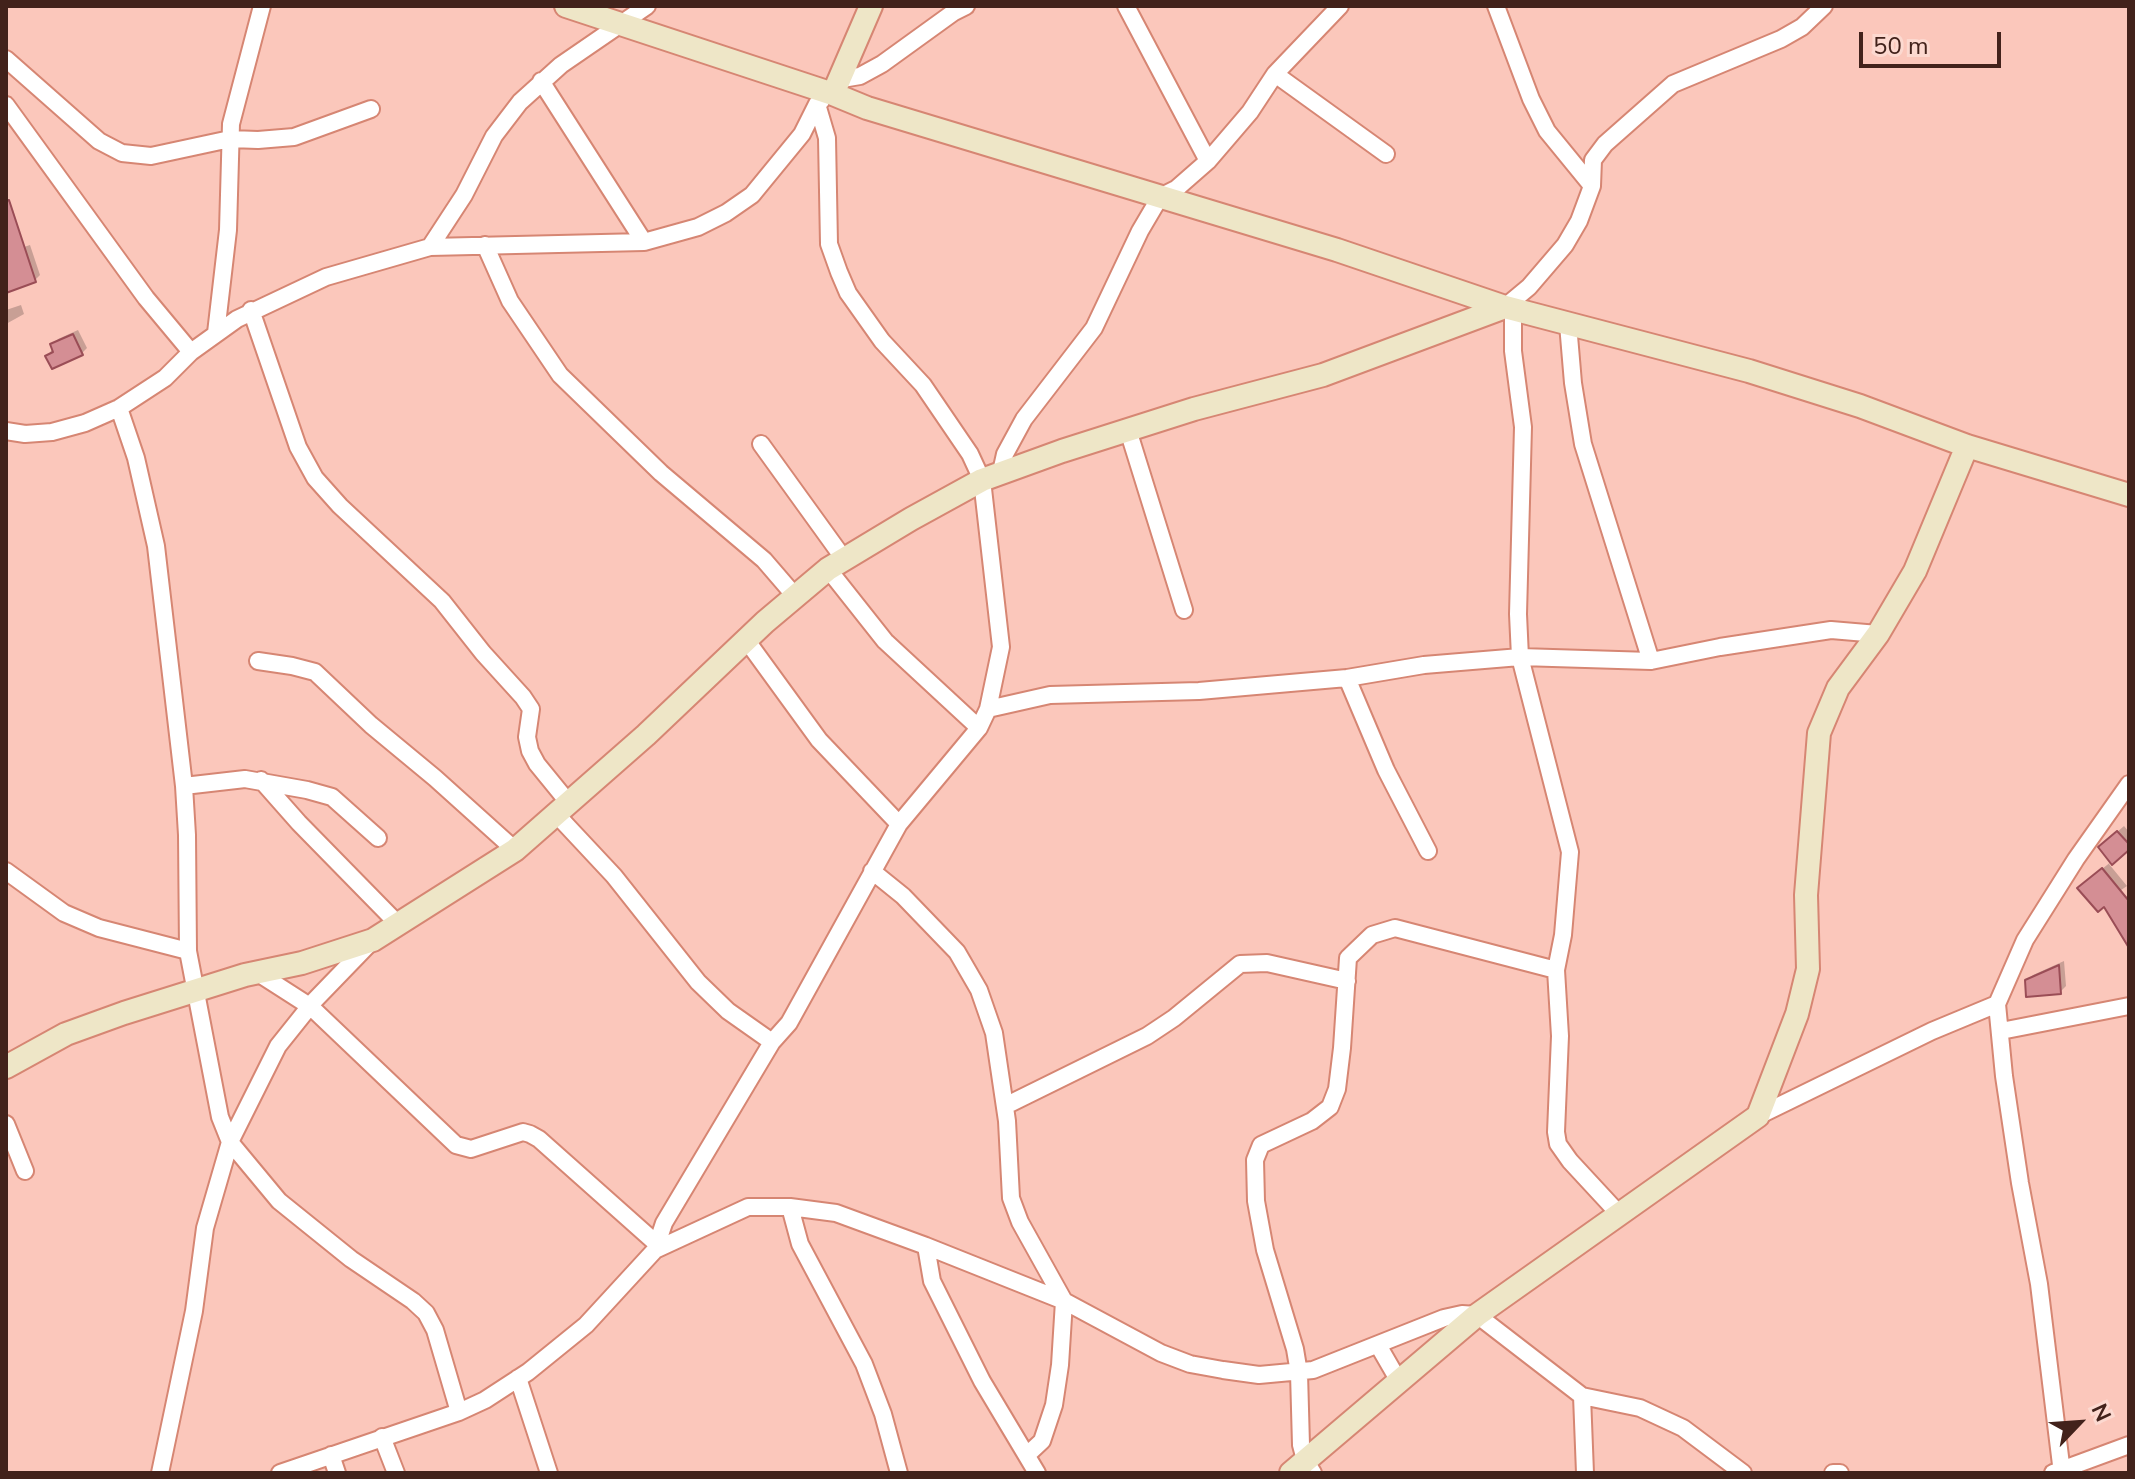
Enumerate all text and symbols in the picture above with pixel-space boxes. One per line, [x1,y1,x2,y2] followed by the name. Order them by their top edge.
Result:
[1863,16,2005,66] scale bar
[1873,30,1929,62] text: 50 m
[2039,1383,2119,1463] north arrow
[2084,1399,2118,1427] text: N

